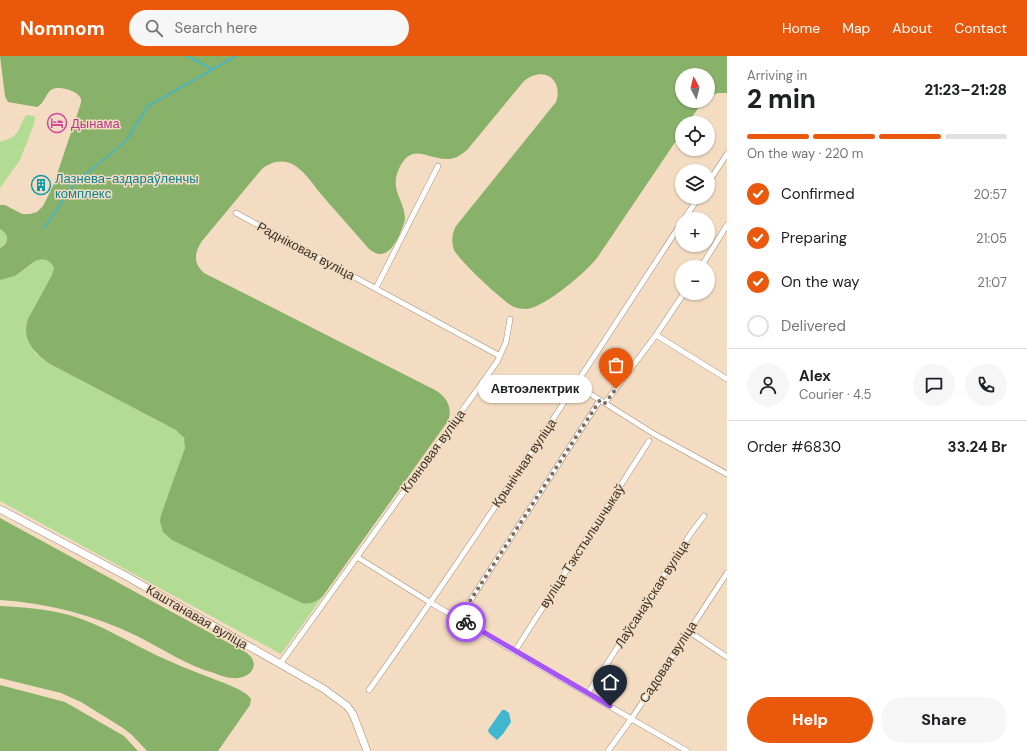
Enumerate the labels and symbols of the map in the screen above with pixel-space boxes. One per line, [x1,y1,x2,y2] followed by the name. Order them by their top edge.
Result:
[675,68,715,108] north arrow
[46,112,68,134] hotel icon: Дынама
[71,115,120,132] place label: Дынама
[55,170,199,202] place label: Лазнева-аздараўленчы комплекс
[30,174,52,196] building icon: Лазнева-аздараўленчы комплекс
[254,218,359,284] street label: Радніковая вуліца
[599,348,633,389] pin
[478,375,592,403] callout: Автоэлектрик
[397,405,469,496] street label: Кляновая вуліца
[488,415,561,511] street label: Крынічная вуліца
[536,480,629,611] street label: вуліца Тэкстыльшчыкаў
[611,536,694,651] street label: Лаўсанаўская вуліца
[143,581,252,654] street label: Каштанавая вуліца
[446,602,486,642] courier
[635,617,701,706] street label: Садовая вуліца
[593,665,627,706] pin

